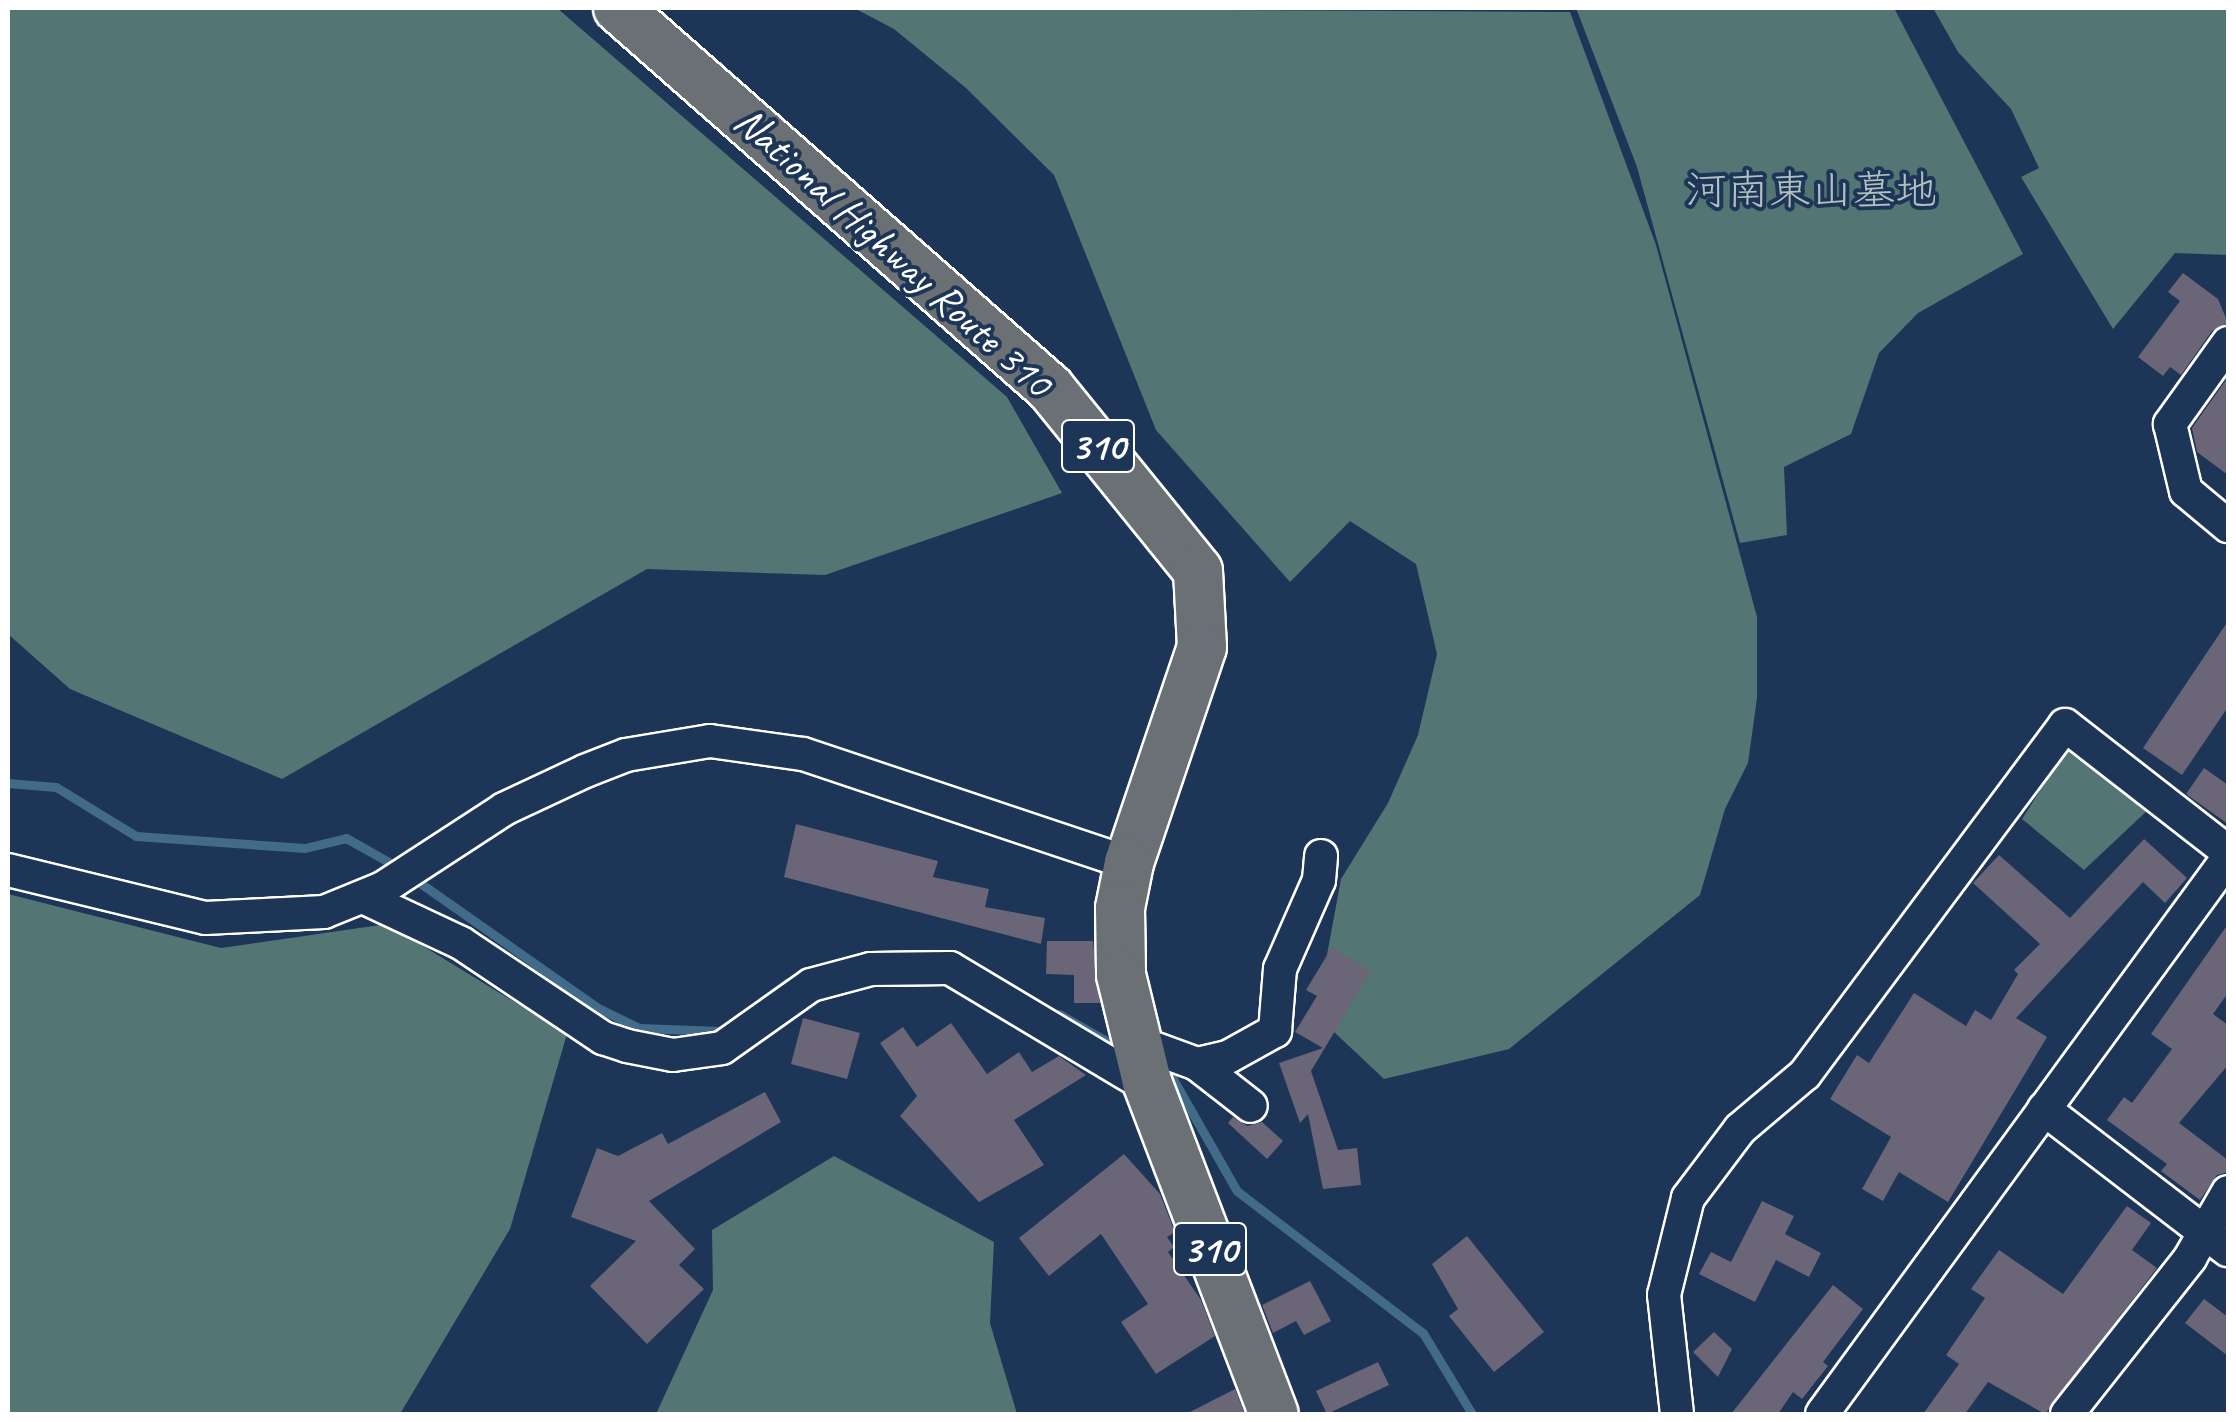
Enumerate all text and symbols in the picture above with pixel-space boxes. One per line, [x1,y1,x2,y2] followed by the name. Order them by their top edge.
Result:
[724,96,1062,408] street label: National Highway Route 310
[1685,166,1937,216] park label: 河南東山墓地
[1060,411,1136,481] road number: 310
[1172,1214,1248,1284] road number: 310

